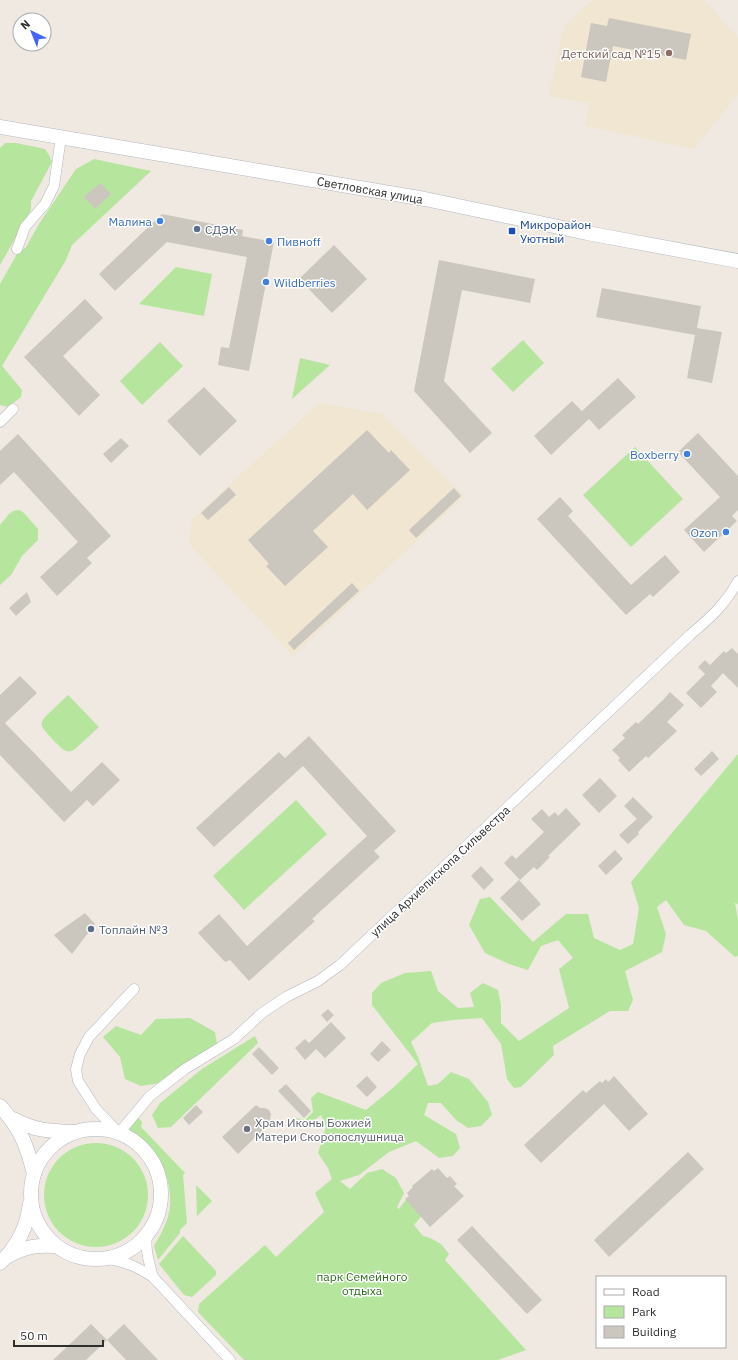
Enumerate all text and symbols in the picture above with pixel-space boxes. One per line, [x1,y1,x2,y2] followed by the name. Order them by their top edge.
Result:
[12,12,52,52] north arrow
[17,17,33,33] text: N
[561,46,661,61] place label: Детский сад №15
[664,48,674,58] marker: Детский сад №15
[316,173,425,207] street label: Светловская улица
[108,214,153,229] place label: Малина
[155,216,165,226] marker: Малина
[520,217,591,246] place label: Микрорайон Уютный
[205,222,237,237] place label: СДЭК
[192,224,202,234] marker: СДЭК
[507,226,517,236] marker: Микрорайон Уютный
[277,234,321,249] place label: Пивноff
[264,236,274,246] marker: Пивноff
[274,275,336,290] place label: Wildberries
[261,277,271,287] marker: Wildberries
[630,447,679,462] place label: Boxberry
[682,449,692,459] marker: Boxberry
[691,525,718,540] place label: Ozon
[721,527,731,537] marker: Ozon
[367,802,513,940] street label: улица Архиепископа Сильвестра
[99,922,168,937] place label: Топлайн №3
[86,924,96,934] marker: Топлайн №3
[255,1115,404,1144] place label: Храм Иконы Божией Матери Скоропослушница
[242,1124,252,1134] marker: Храм Иконы Божией Матери Скоропослушница
[316,1269,408,1298] park label: парк Семейного отдыха
[596,1276,726,1348] legend
[632,1284,660,1299] text: Road
[632,1304,657,1319] text: Park
[14,1322,103,1348] scale bar
[632,1324,677,1339] text: Building
[20,1328,48,1343] text: 50 m

